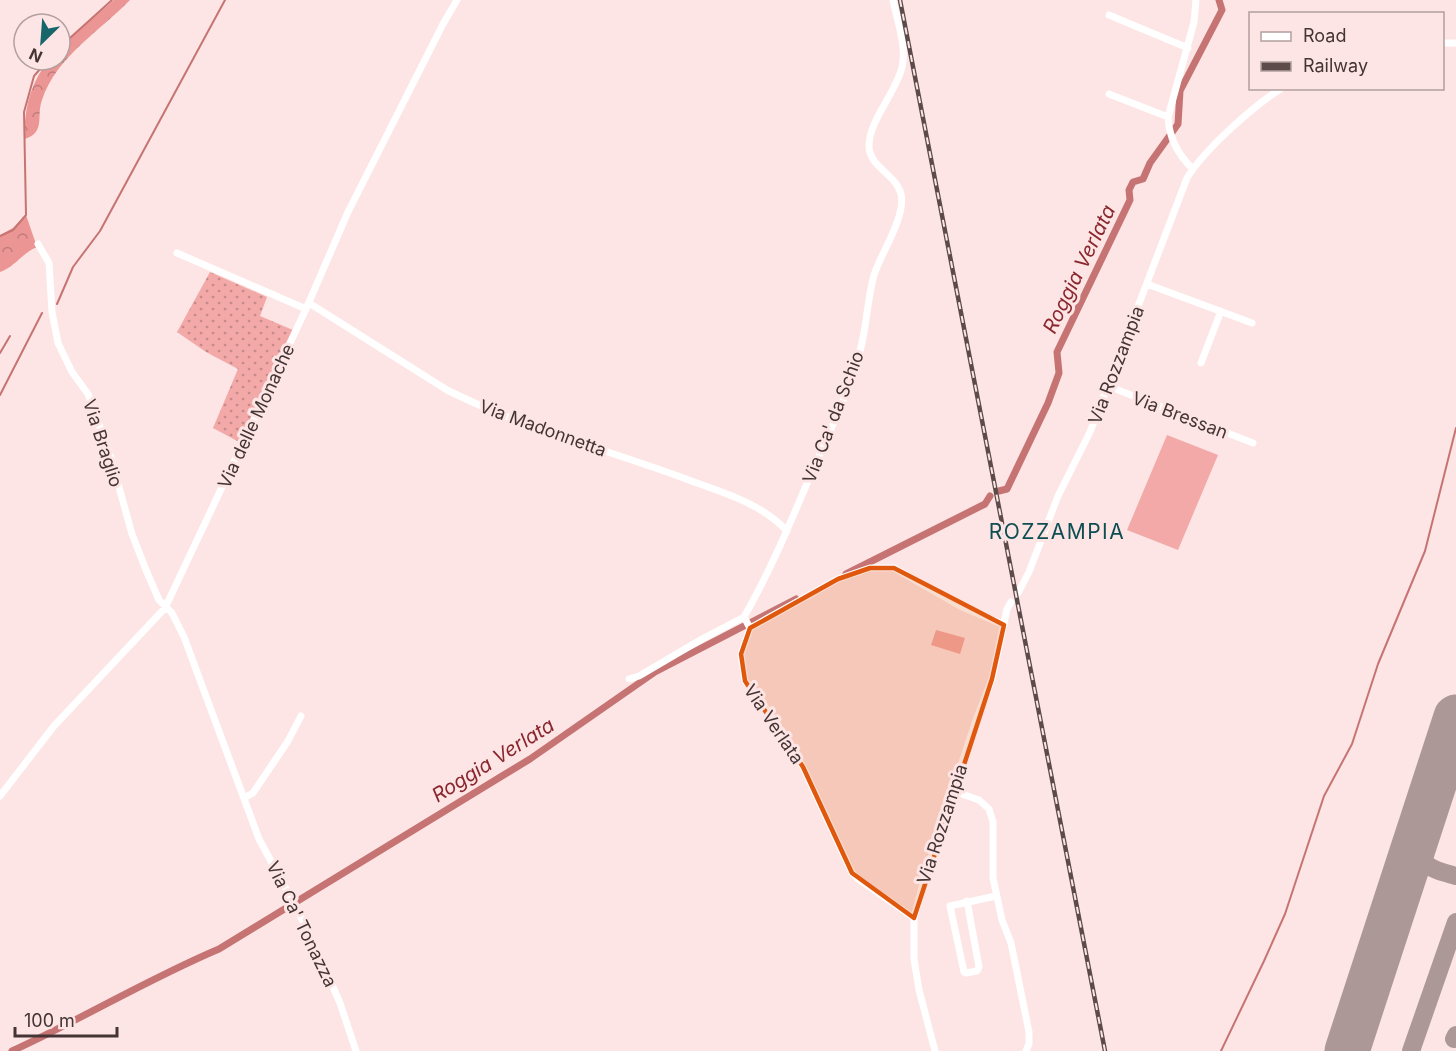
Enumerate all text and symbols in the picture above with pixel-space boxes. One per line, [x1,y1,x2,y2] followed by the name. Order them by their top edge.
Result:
[12,12,72,72] north arrow
[1249,12,1444,90] legend
[1303,25,1346,46] text: Road
[26,44,45,67] text: N
[1303,55,1368,76] text: Railway
[1038,201,1120,337] water label: Roggia Verlata
[1084,303,1148,427] street label: Via Rozzampia
[213,340,299,492] street label: Via delle Monache
[798,348,868,486] street label: Via Ca' da Schio
[1129,387,1231,443] street label: Via Bressan
[477,395,609,461] street label: Via Madonnetta
[79,396,127,490] street label: Via Braglio
[989,519,1125,544] district label: ROZZAMPIA
[740,680,808,768] street label: Via Verlata
[427,713,559,807] water label: Roggia Verlata
[913,761,971,887] street label: Via Rozzampia
[262,858,342,990] street label: Via Ca' Tonazza
[15,1000,117,1038] scale bar
[24,1010,75,1031] text: 100 m

